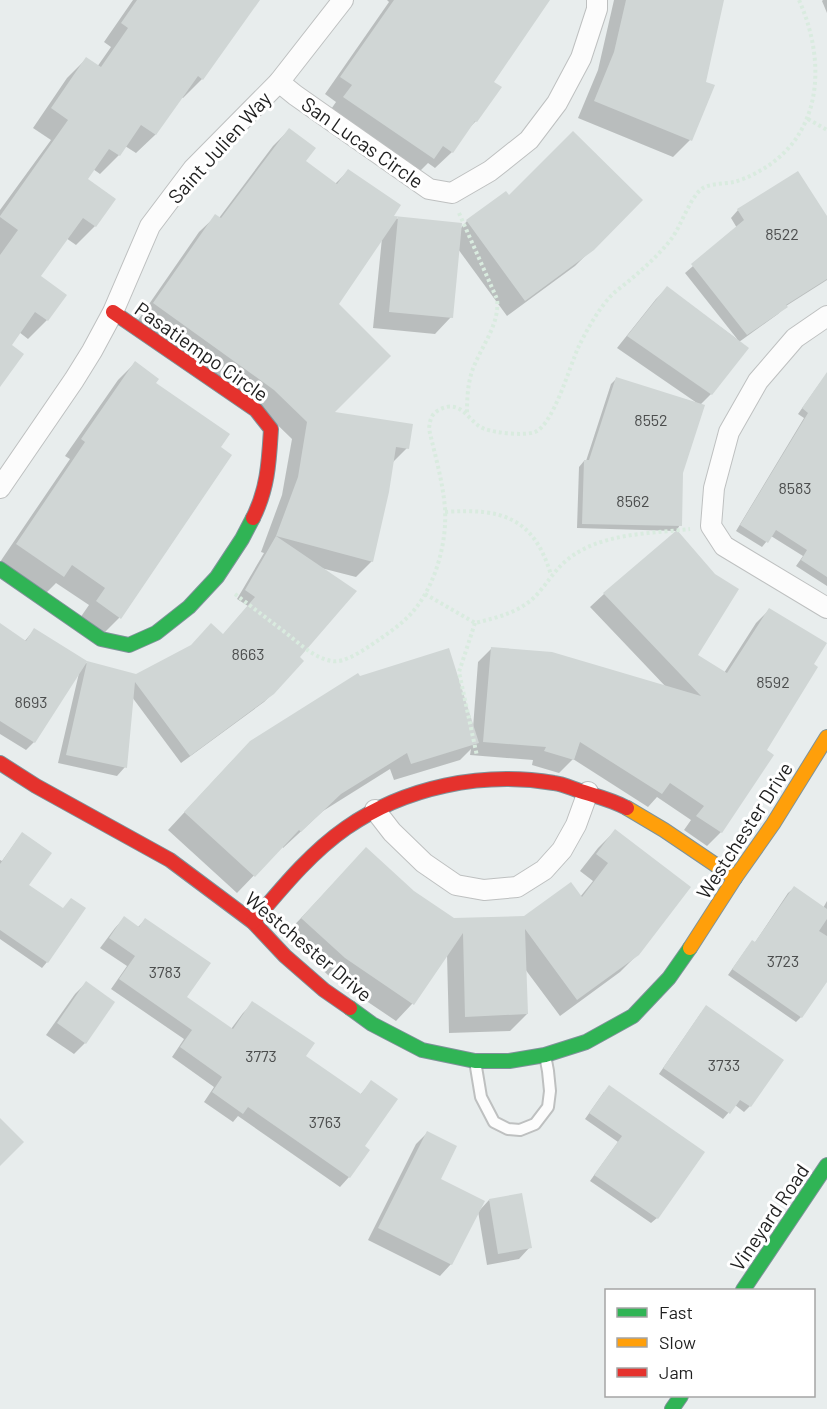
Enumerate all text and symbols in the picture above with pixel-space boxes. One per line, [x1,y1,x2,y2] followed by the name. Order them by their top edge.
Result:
[162,86,276,208] street label: Saint Julien Way
[298,91,428,193] street label: San Lucas Circle
[765,224,799,243] house number: 8522
[131,296,273,406] street label: Pasatiempo Circle
[634,410,668,429] house number: 8552
[778,478,812,497] house number: 8583
[616,491,650,510] house number: 8562
[231,644,265,663] house number: 8663
[756,672,790,691] house number: 8592
[14,692,48,711] house number: 8693
[691,757,797,903] street label: Westchester Drive
[241,886,377,1006] street label: Westchester Drive
[767,951,799,970] house number: 3723
[149,962,181,981] house number: 3783
[245,1046,277,1065] house number: 3773
[708,1055,740,1074] house number: 3733
[309,1112,341,1131] house number: 3763
[725,1159,813,1275] street label: Vineyard Road
[605,1289,815,1397] legend
[659,1301,693,1323] text: Fast
[659,1331,696,1353] text: Slow
[659,1361,693,1383] text: Jam

